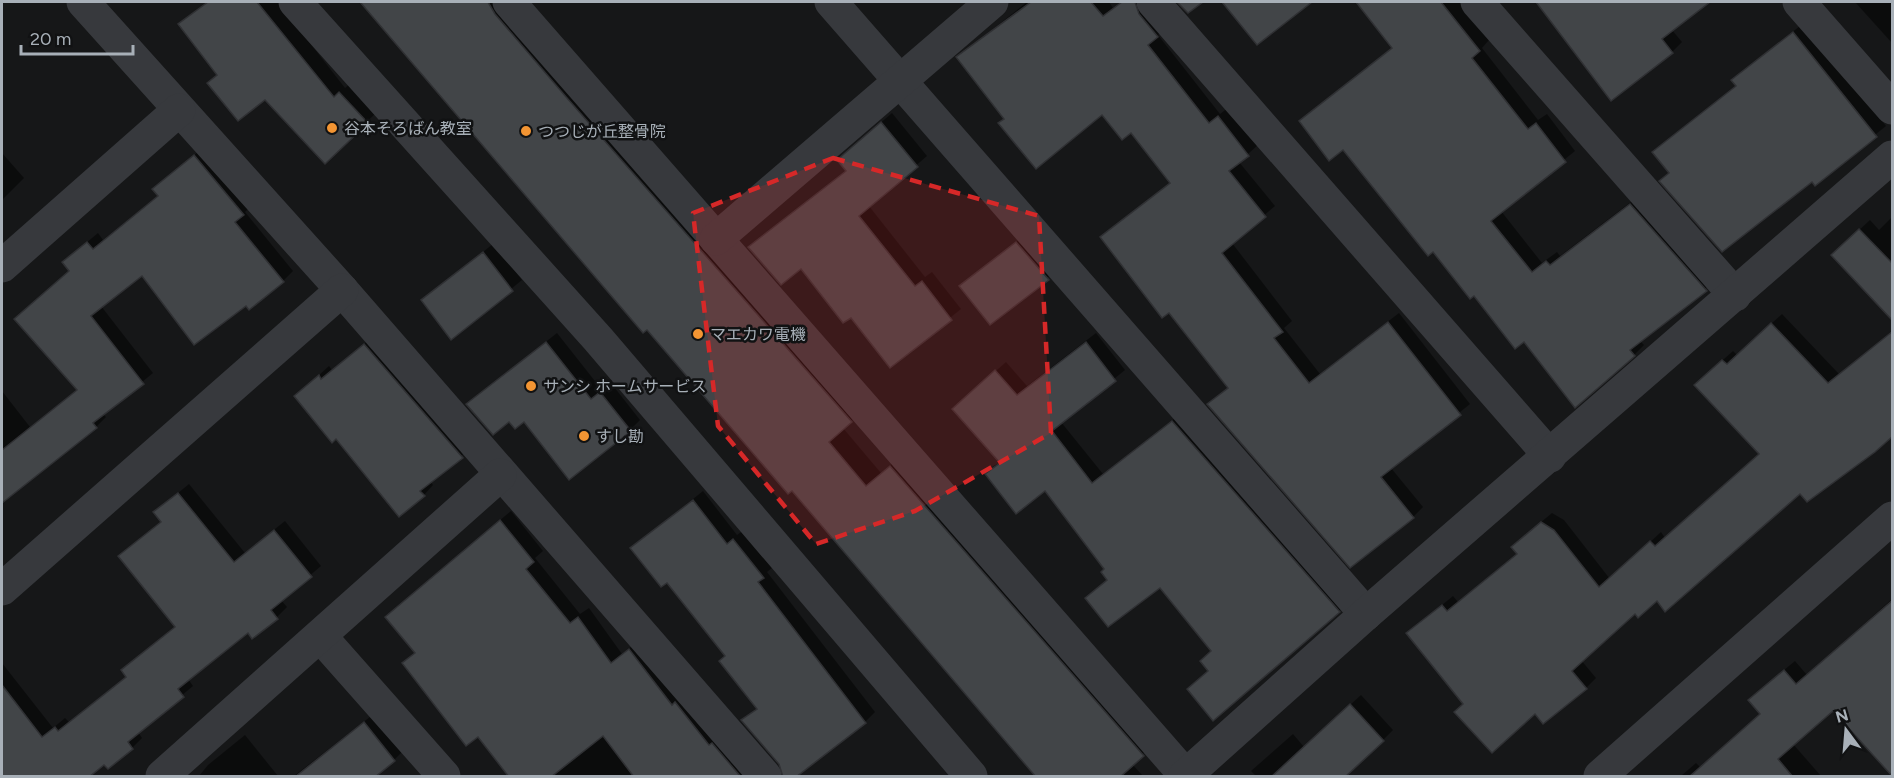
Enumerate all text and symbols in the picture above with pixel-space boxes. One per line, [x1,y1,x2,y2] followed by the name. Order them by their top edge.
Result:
[21,18,134,56] scale bar
[30,28,71,50] text: 20 m
[344,119,472,138] place label: 谷本そろばん教室
[325,121,339,135] marker: 谷本そろばん教室
[538,122,666,141] place label: つつじが丘整骨院
[519,124,533,138] marker: つつじが丘整骨院
[710,325,806,344] place label: マエカワ電機
[691,327,705,341] marker: マエカワ電機
[543,377,706,396] place label: サンシ ホームサービス
[524,379,538,393] marker: サンシ ホームサービス
[596,427,644,446] place label: すし勘
[577,429,591,443] marker: すし勘
[1816,700,1876,760] north arrow
[1833,705,1851,727] text: N

